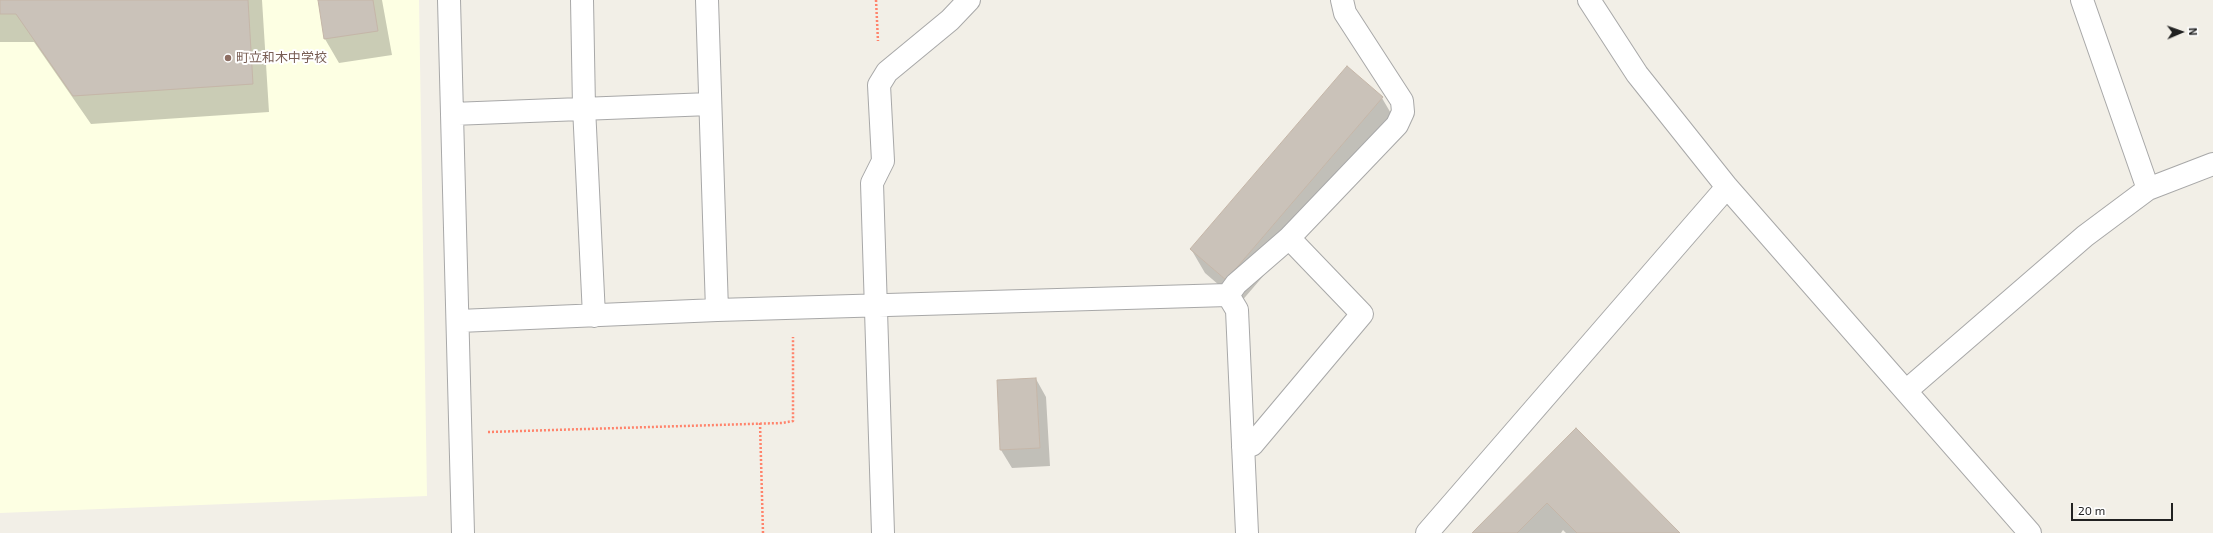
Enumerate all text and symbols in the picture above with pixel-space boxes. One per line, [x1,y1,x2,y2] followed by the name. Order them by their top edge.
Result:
[2161,12,2201,52] north arrow
[2187,27,2200,36] text: N
[236,50,327,66] place label: 町立和木中学校
[223,53,233,63] marker: 町立和木中学校
[2073,495,2175,521] scale bar
[2078,503,2105,517] text: 20 m

